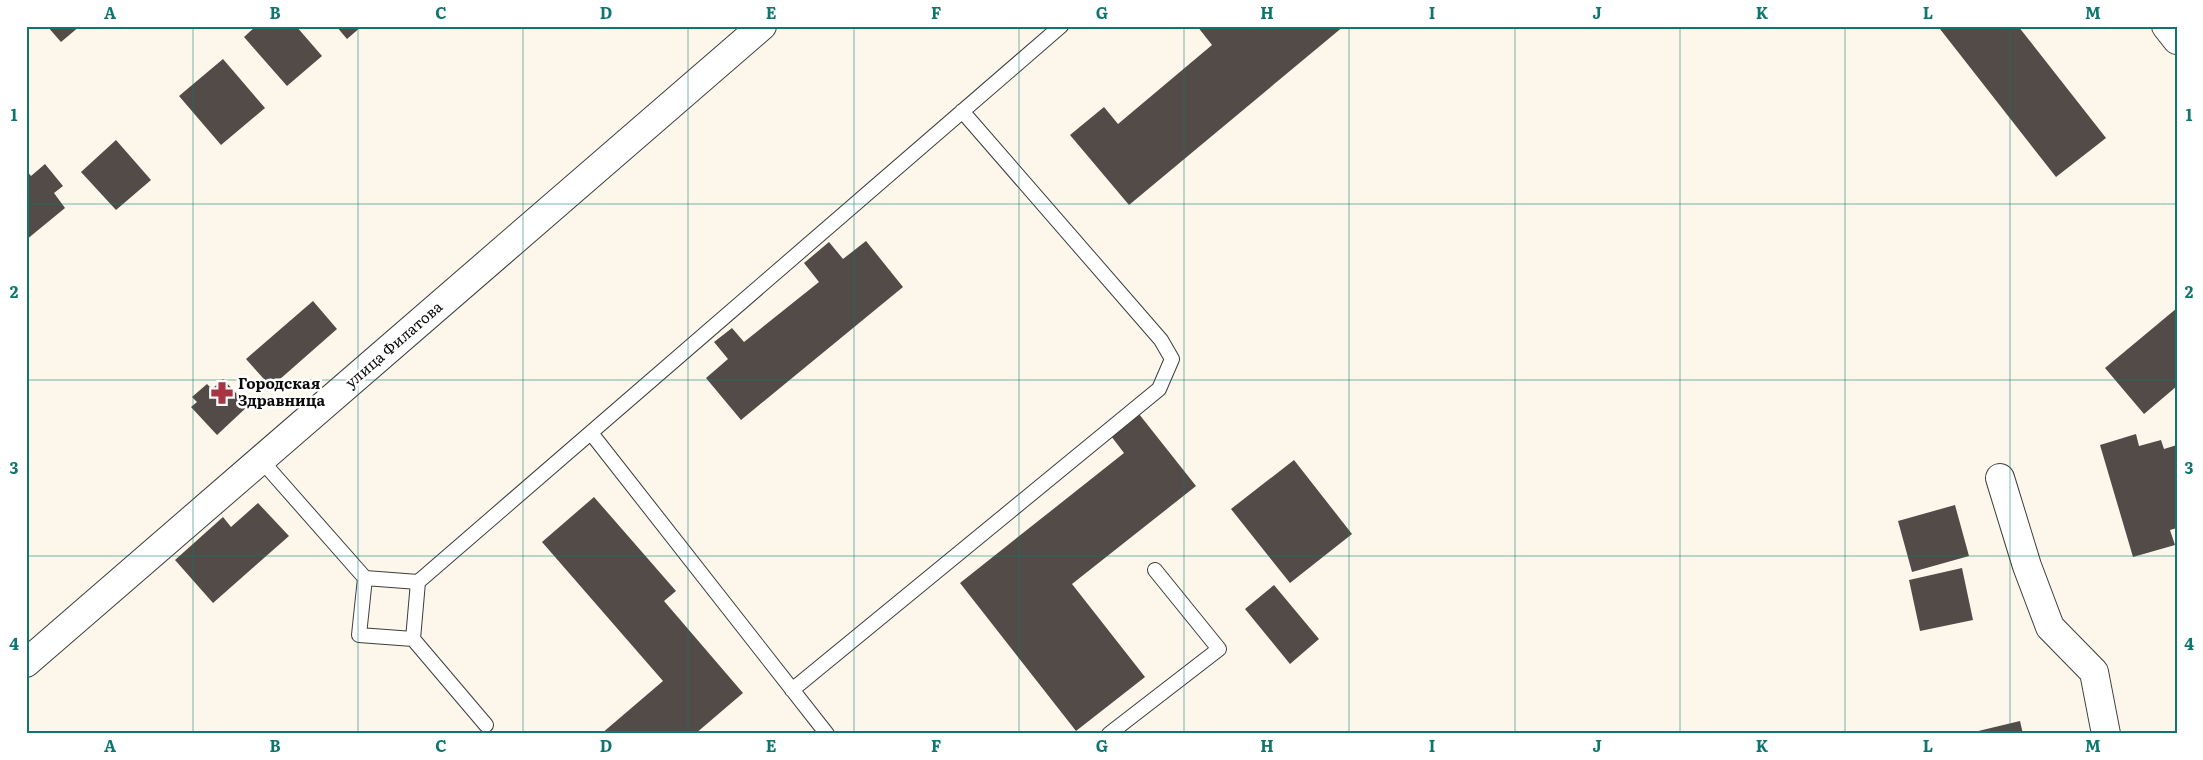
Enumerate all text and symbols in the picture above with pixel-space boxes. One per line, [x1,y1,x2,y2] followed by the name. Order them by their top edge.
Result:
[104,0,116,24] text: A
[269,0,281,24] text: B
[435,0,447,24] text: C
[600,0,612,24] text: D
[766,0,777,24] text: E
[931,0,941,24] text: F
[1096,0,1108,24] text: G
[1260,0,1274,24] text: H
[1429,0,1435,24] text: I
[1592,0,1602,24] text: J
[1756,0,1769,24] text: K
[1923,0,1933,24] text: L
[2085,0,2101,24] text: M
[11,102,18,126] text: 1
[2186,102,2193,126] text: 1
[10,279,19,303] text: 2
[2185,279,2194,303] text: 2
[339,294,448,393] street label: улица Филатова
[238,371,325,411] place label: Городская Здравница
[209,380,235,406] pharmacy icon: Городская Здравница
[10,455,19,479] text: 3
[2185,455,2194,479] text: 3
[9,631,19,655] text: 4
[2184,631,2194,655] text: 4
[104,733,116,757] text: A
[269,733,281,757] text: B
[435,733,447,757] text: C
[600,733,612,757] text: D
[766,733,777,757] text: E
[931,733,941,757] text: F
[1096,733,1108,757] text: G
[1260,733,1274,757] text: H
[1429,733,1435,757] text: I
[1592,733,1602,757] text: J
[1756,733,1769,757] text: K
[1923,733,1933,757] text: L
[2085,733,2101,757] text: M

